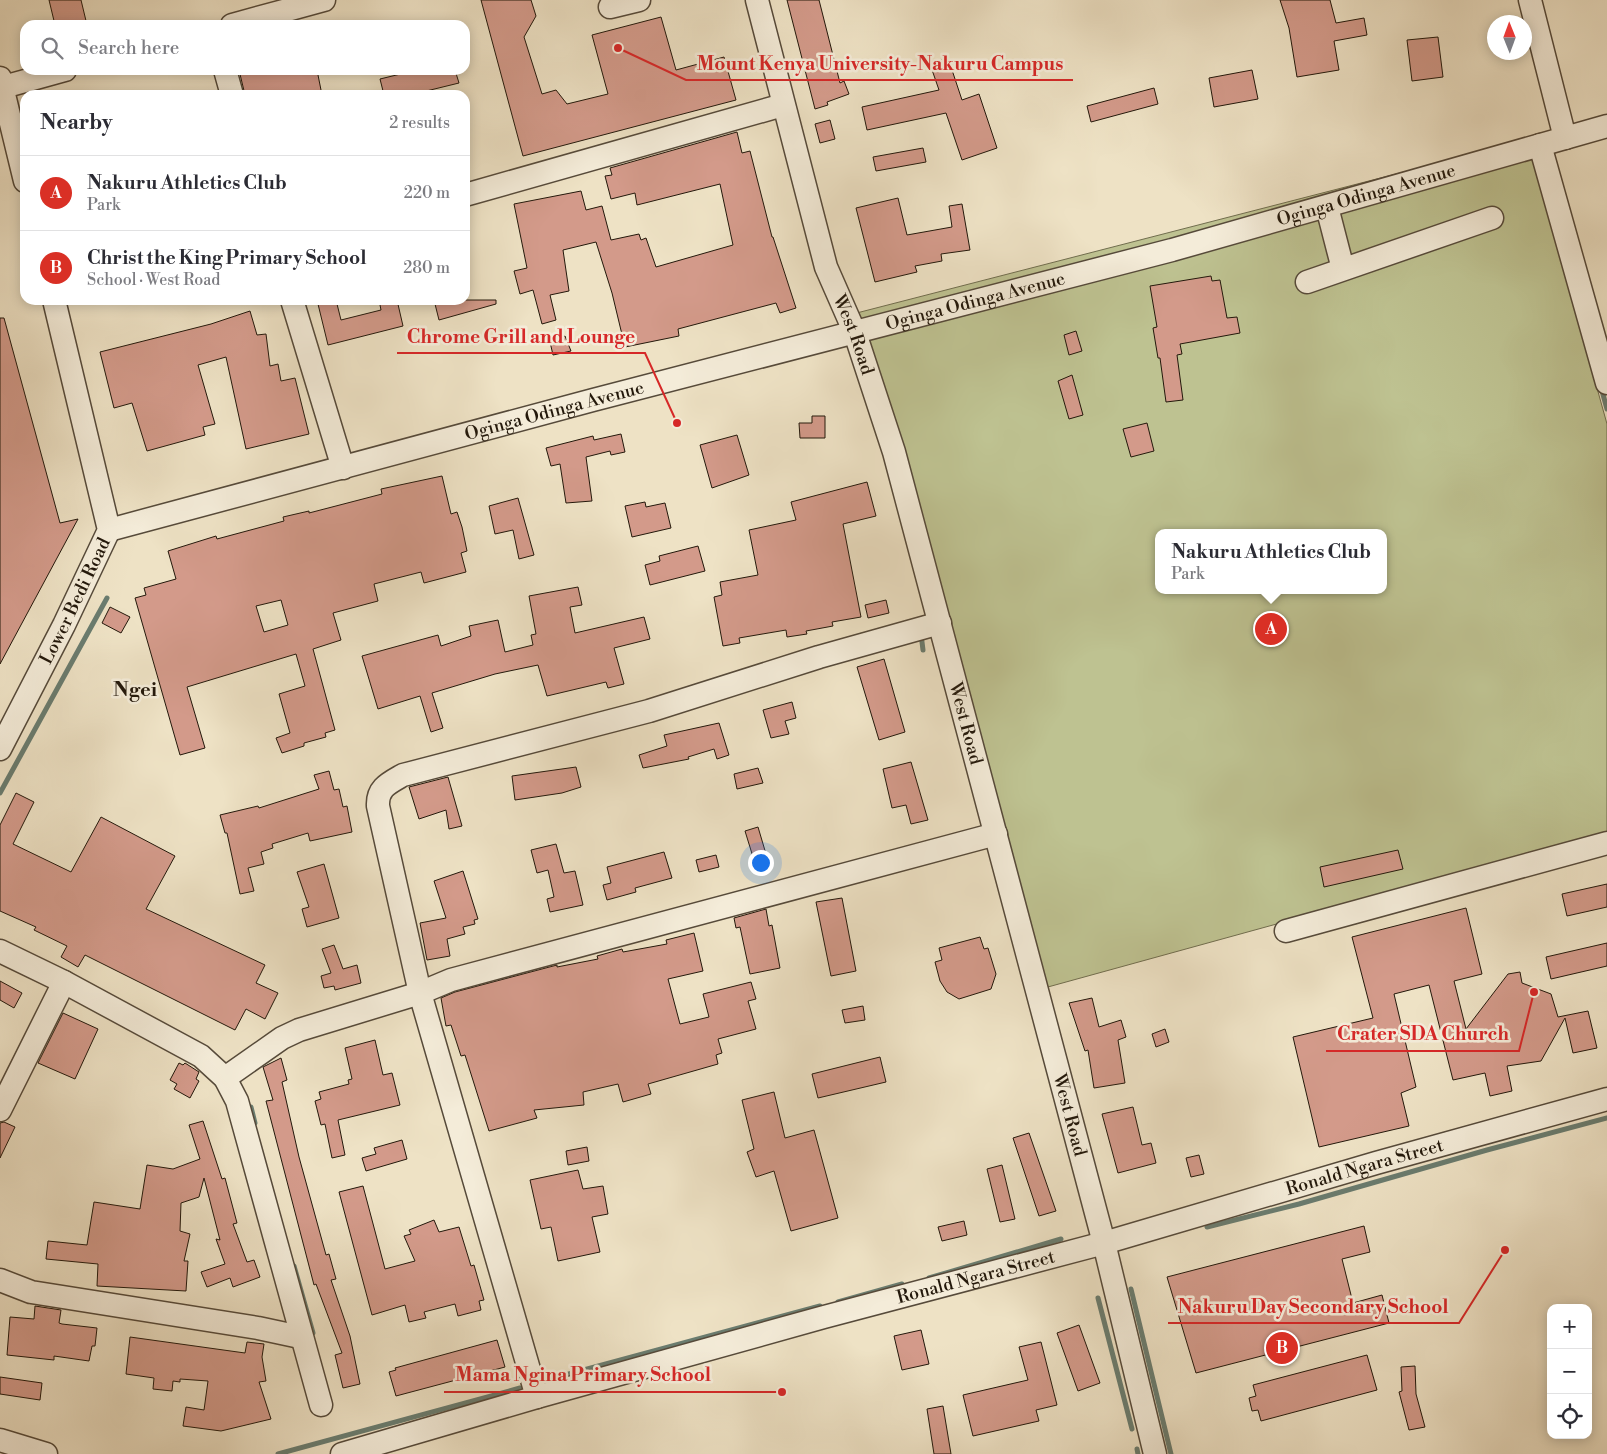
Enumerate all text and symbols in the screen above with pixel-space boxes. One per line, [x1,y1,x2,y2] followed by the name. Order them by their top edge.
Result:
[1487,15,1532,60] north arrow
[20,20,470,75] search box
[38,34,66,62] icon: search
[78,36,179,60] text: Search here
[686,46,1073,80] callout: Mount Kenya University-Nakuru Campus
[697,52,1063,76] text: Mount Kenya University-Nakuru Campus
[40,110,113,136] text: Nearby
[389,113,450,133] text: 2 results
[1274,158,1458,231] street label: Oginga Odinga Avenue
[87,171,287,195] text: Nakuru Athletics Club
[50,183,62,203] text: A
[404,183,450,203] text: 220 m
[87,195,120,215] text: Park
[87,246,366,270] text: Christ the King Primary School
[50,258,62,278] text: B
[403,258,450,278] text: 280 m
[883,267,1068,335] street label: Oginga Odinga Avenue
[87,270,220,290] text: School · West Road
[828,290,880,378] street label: West Road
[397,319,645,353] callout: Chrome Grill and Lounge
[407,325,635,349] text: Chrome Grill and Lounge
[462,376,646,445] street label: Oginga Odinga Avenue
[1155,529,1387,594] popup
[34,533,116,668] street label: Lower Bedi Road
[1171,540,1371,564] text: Nakuru Athletics Club
[1171,564,1204,584] text: Park
[1255,610,1287,648] pin: A
[113,678,158,703] district label: Ngei
[944,679,988,768] street label: West Road
[748,850,774,876] your location
[1326,1017,1519,1051] callout: Crater SDA Church
[1337,1022,1509,1046] text: Crater SDA Church
[1048,1070,1092,1159] street label: West Road
[1283,1133,1446,1200] street label: Ronald Ngara Street
[894,1245,1058,1309] street label: Ronald Ngara Street
[1168,1289,1459,1323] callout: Nakuru Day Secondary School
[1177,1295,1449,1319] text: Nakuru Day Secondary School
[1547,1304,1592,1439] map controls
[1547,1304,1592,1349] button: +
[1266,1329,1298,1367] pin: B
[1547,1349,1592,1394] button: −
[444,1358,721,1392] callout: Mama Ngina Primary School
[455,1363,711,1387] text: Mama Ngina Primary School
[1547,1394,1592,1439] button: locate

